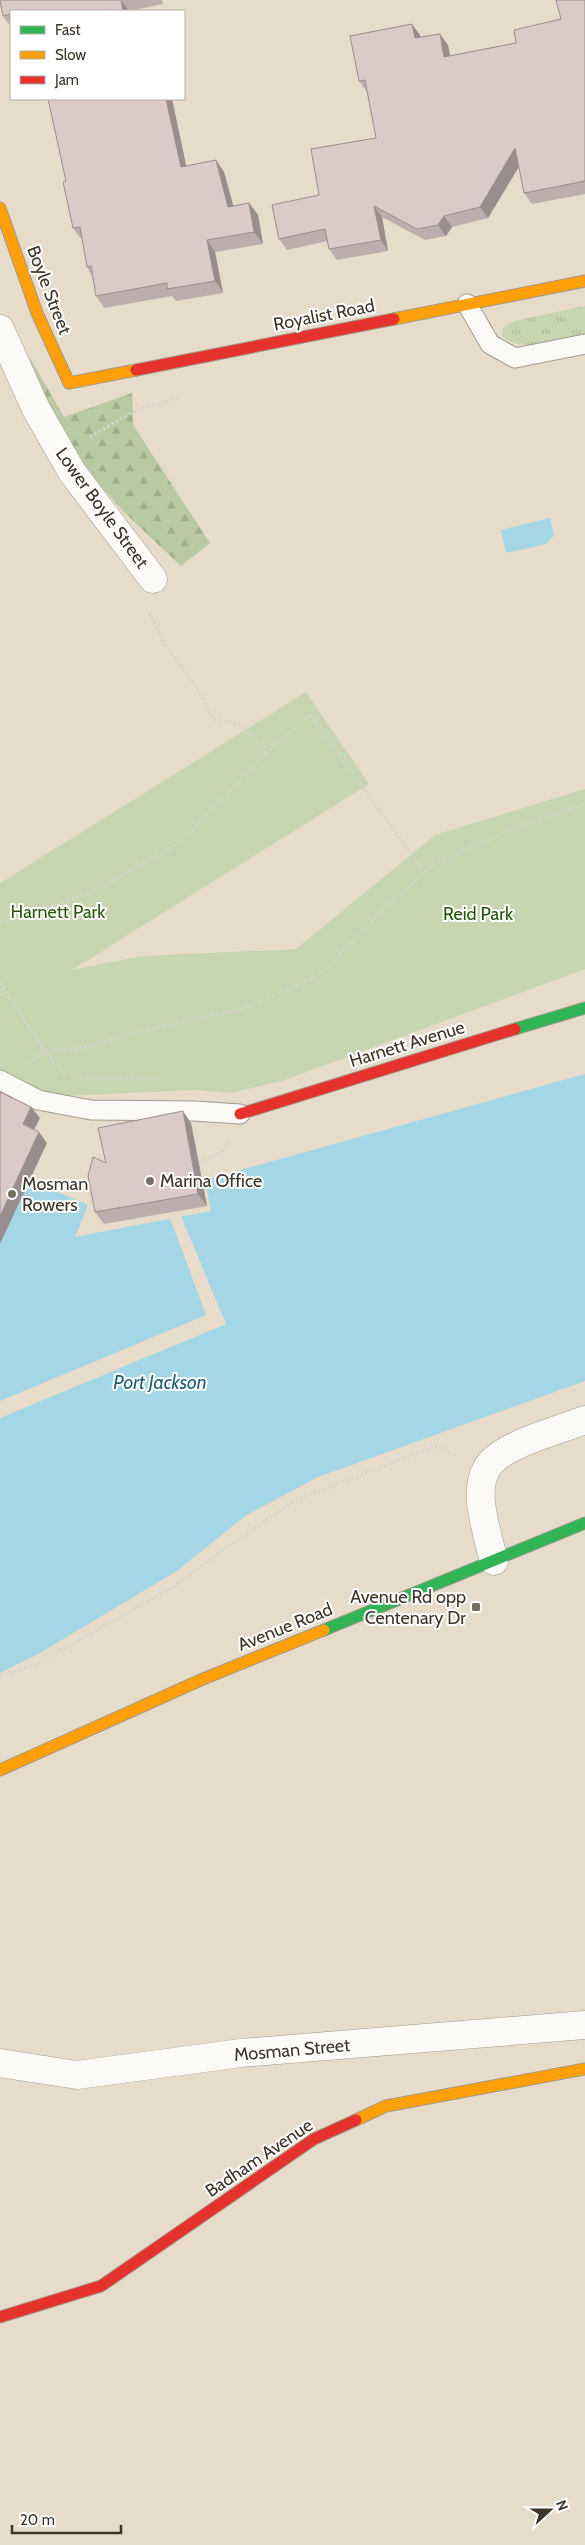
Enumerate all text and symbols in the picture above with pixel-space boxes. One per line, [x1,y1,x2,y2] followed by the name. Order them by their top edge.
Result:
[10,10,185,100] legend
[55,21,80,39] text: Fast
[55,46,86,64] text: Slow
[54,71,79,89] text: Jam
[22,243,76,337] street label: Boyle Street
[272,294,376,336] street label: Royalist Road
[51,443,153,573] street label: Lower Boyle Street
[11,901,106,923] park label: Harnett Park
[443,903,514,925] park label: Reid Park
[347,1016,467,1072] street label: Harnett Avenue
[160,1170,262,1192] place label: Marina Office
[22,1173,88,1216] place label: Mosman Rowers
[144,1175,156,1187] marker: Marina Office
[6,1188,18,1200] marker: Mosman Rowers
[113,1371,207,1394] water label: Port Jackson
[350,1586,466,1629] place label: Avenue Rd opp Centenary Dr
[234,1598,336,1656] street label: Avenue Road
[470,1601,482,1613] marker: Avenue Rd opp Centenary Dr
[233,2034,351,2066] street label: Mosman Street
[201,2114,317,2202] street label: Badham Avenue
[525,2485,575,2535] north arrow
[552,2497,572,2513] text: N
[12,2502,121,2534] scale bar
[20,2511,55,2529] text: 20 m

